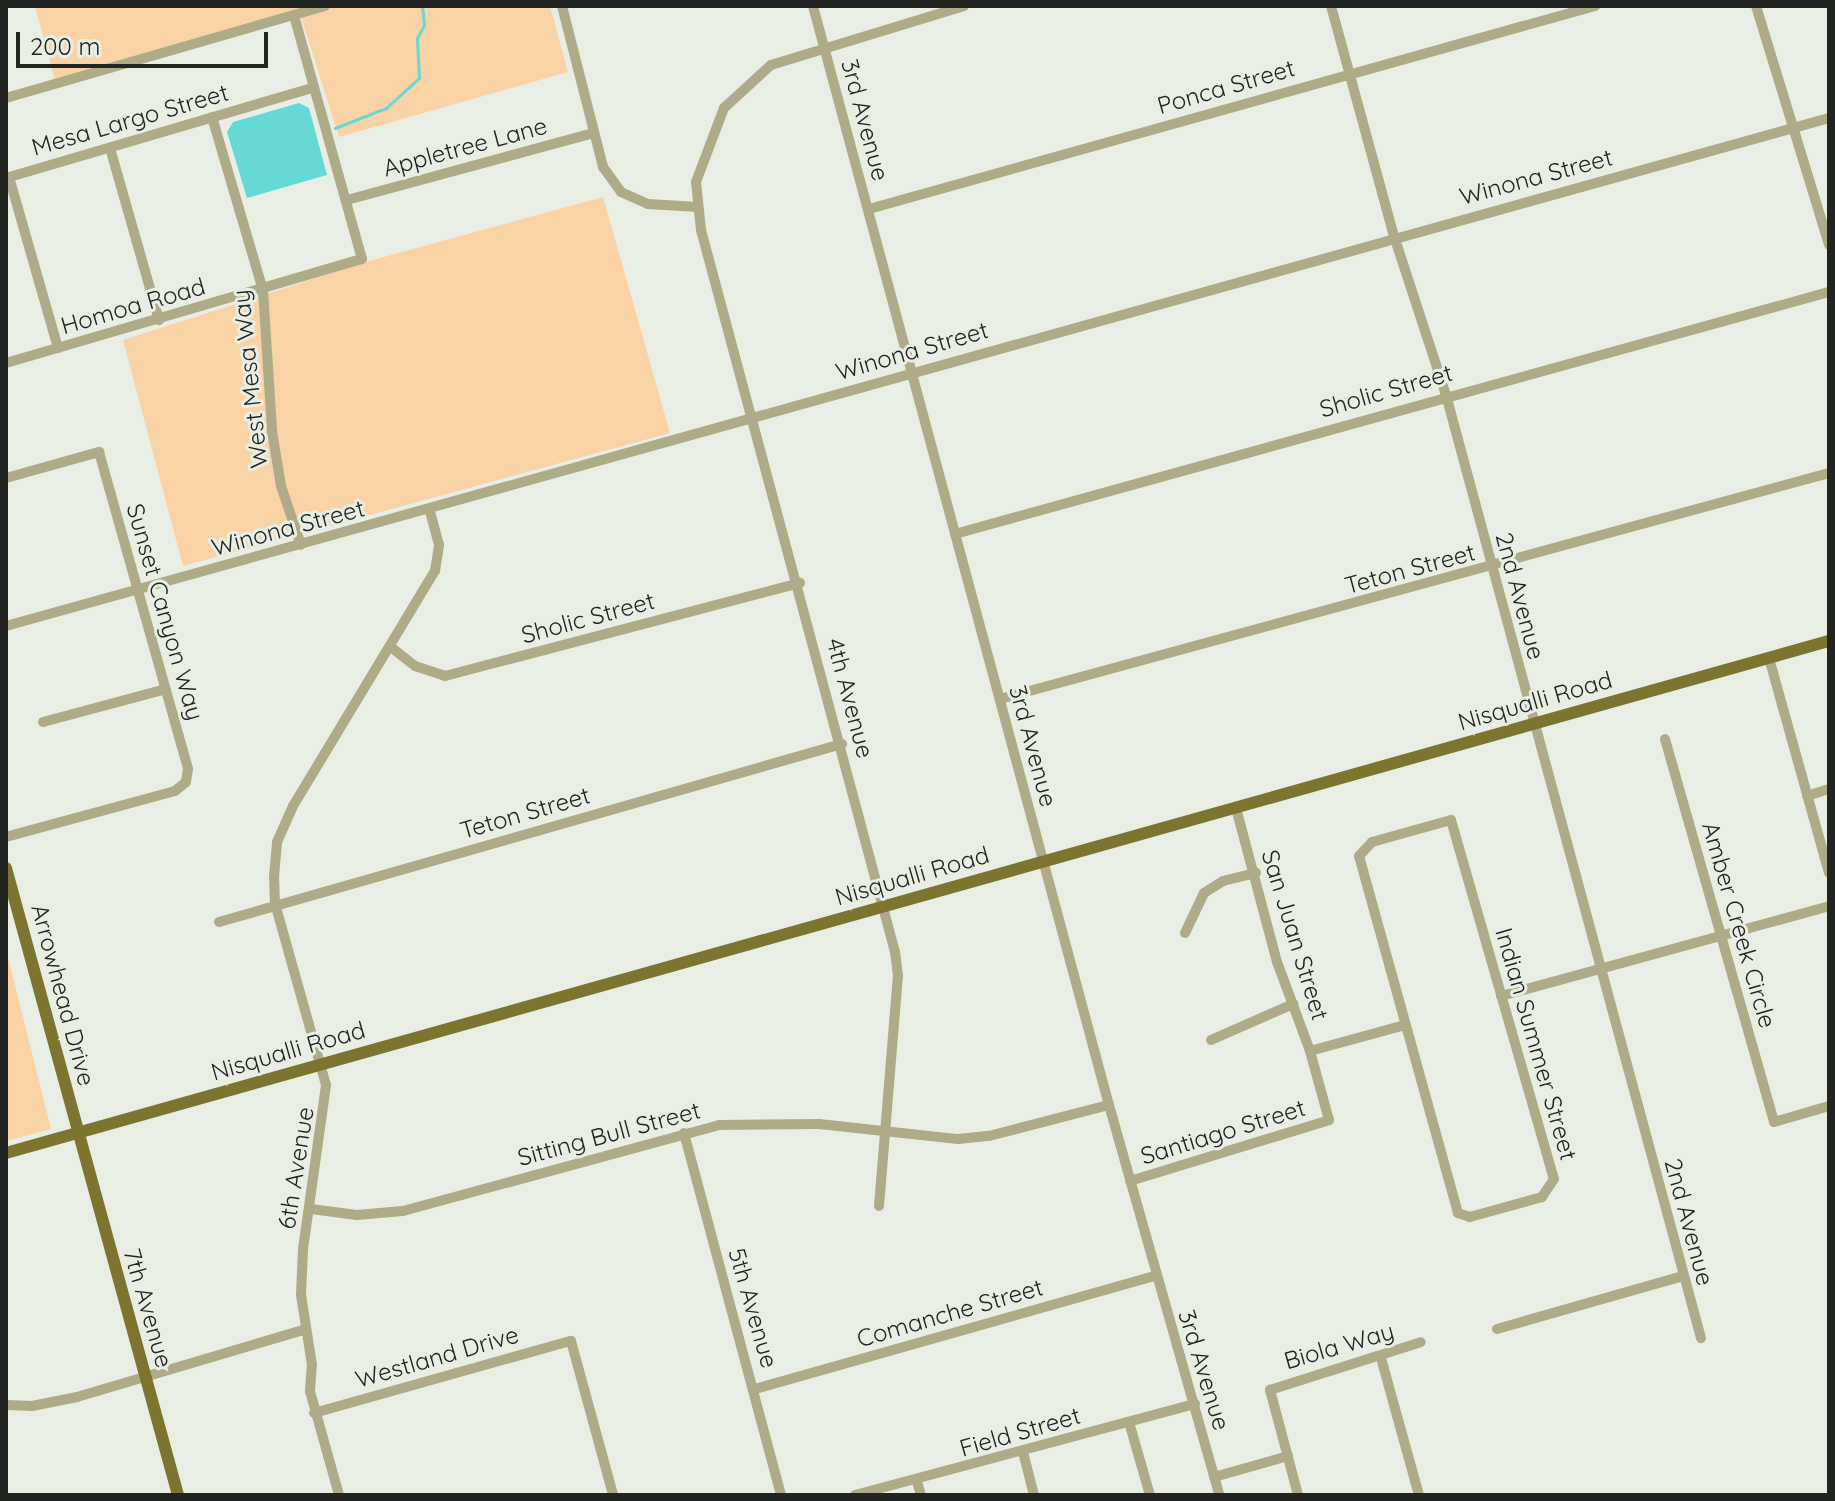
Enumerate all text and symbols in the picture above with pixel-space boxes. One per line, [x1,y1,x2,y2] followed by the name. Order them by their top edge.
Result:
[20,16,272,66] scale bar
[30,31,100,61] text: 200 m
[1154,54,1298,120] street label: Ponca Street
[835,56,895,184] street label: 3rd Avenue
[28,78,232,162] street label: Mesa Largo Street
[380,111,550,183] street label: Appletree Lane
[1456,143,1616,211] street label: Winona Street
[58,272,208,340] street label: Homoa Road
[226,288,274,470] street label: West Mesa Way
[832,315,992,387] street label: Winona Street
[1316,358,1456,424] street label: Sholic Street
[208,494,368,562] street label: Winona Street
[120,500,210,724] street label: Sunset Canyon Way
[1489,529,1551,663] street label: 2nd Avenue
[1342,538,1478,600] street label: Teton Street
[518,586,658,650] street label: Sholic Street
[820,635,880,761] street label: 4th Avenue
[1455,665,1615,737] street label: Nisqualli Road
[1003,682,1063,810] street label: 3rd Avenue
[457,781,593,845] street label: Teton Street
[1696,819,1782,1031] street label: Amber Creek Circle
[832,840,992,912] street label: Nisqualli Road
[1255,846,1335,1024] street label: San Juan Street
[25,901,101,1089] street label: Arrowhead Drive
[1489,924,1583,1164] street label: Indian Summer Street
[208,1015,368,1087] street label: Nisqualli Road
[1137,1093,1309,1171] street label: Santiago Street
[515,1096,703,1172] street label: Sitting Bull Street
[272,1105,320,1231] street label: 6th Avenue
[1658,1155,1720,1289] street label: 2nd Avenue
[117,1245,179,1371] street label: 7th Avenue
[722,1245,784,1371] street label: 5th Avenue
[854,1273,1046,1353] street label: Comanche Street
[1172,1306,1236,1434] street label: 3rd Avenue
[1281,1317,1397,1375] street label: Biola Way
[352,1320,522,1394] street label: Westland Drive
[956,1401,1084,1463] street label: Field Street

